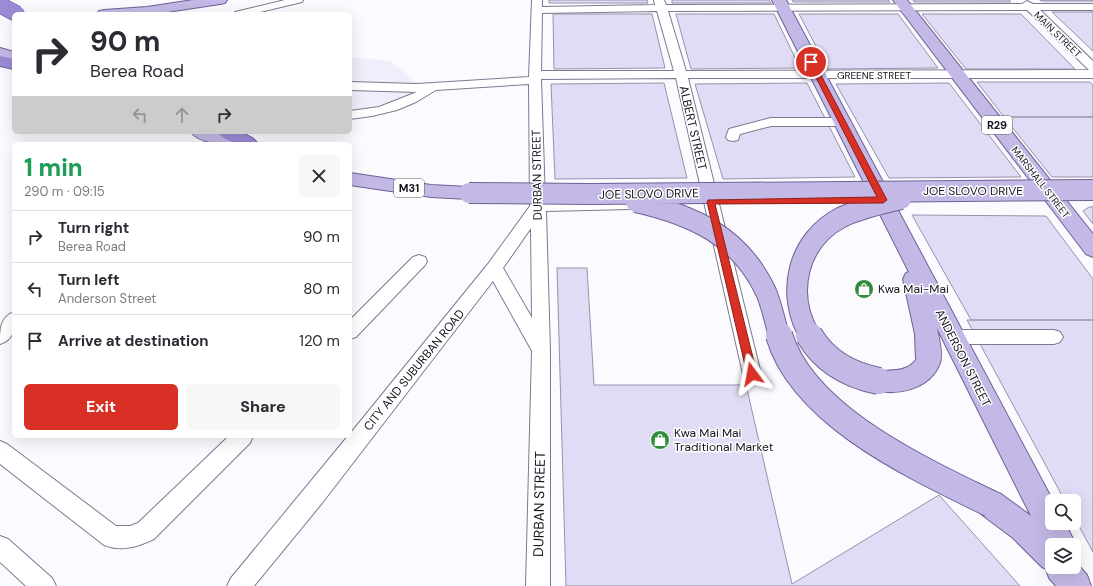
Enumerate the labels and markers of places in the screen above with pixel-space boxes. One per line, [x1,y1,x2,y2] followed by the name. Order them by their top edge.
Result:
[794,45,828,79] pin
[853,278,875,300] shop icon: Kwa Mai-Mai
[878,281,949,297] place label: Kwa Mai-Mai
[674,425,774,455] place label: Kwa Mai Mai Traditional Market
[649,429,671,451] shop icon: Kwa Mai Mai Traditional Market

